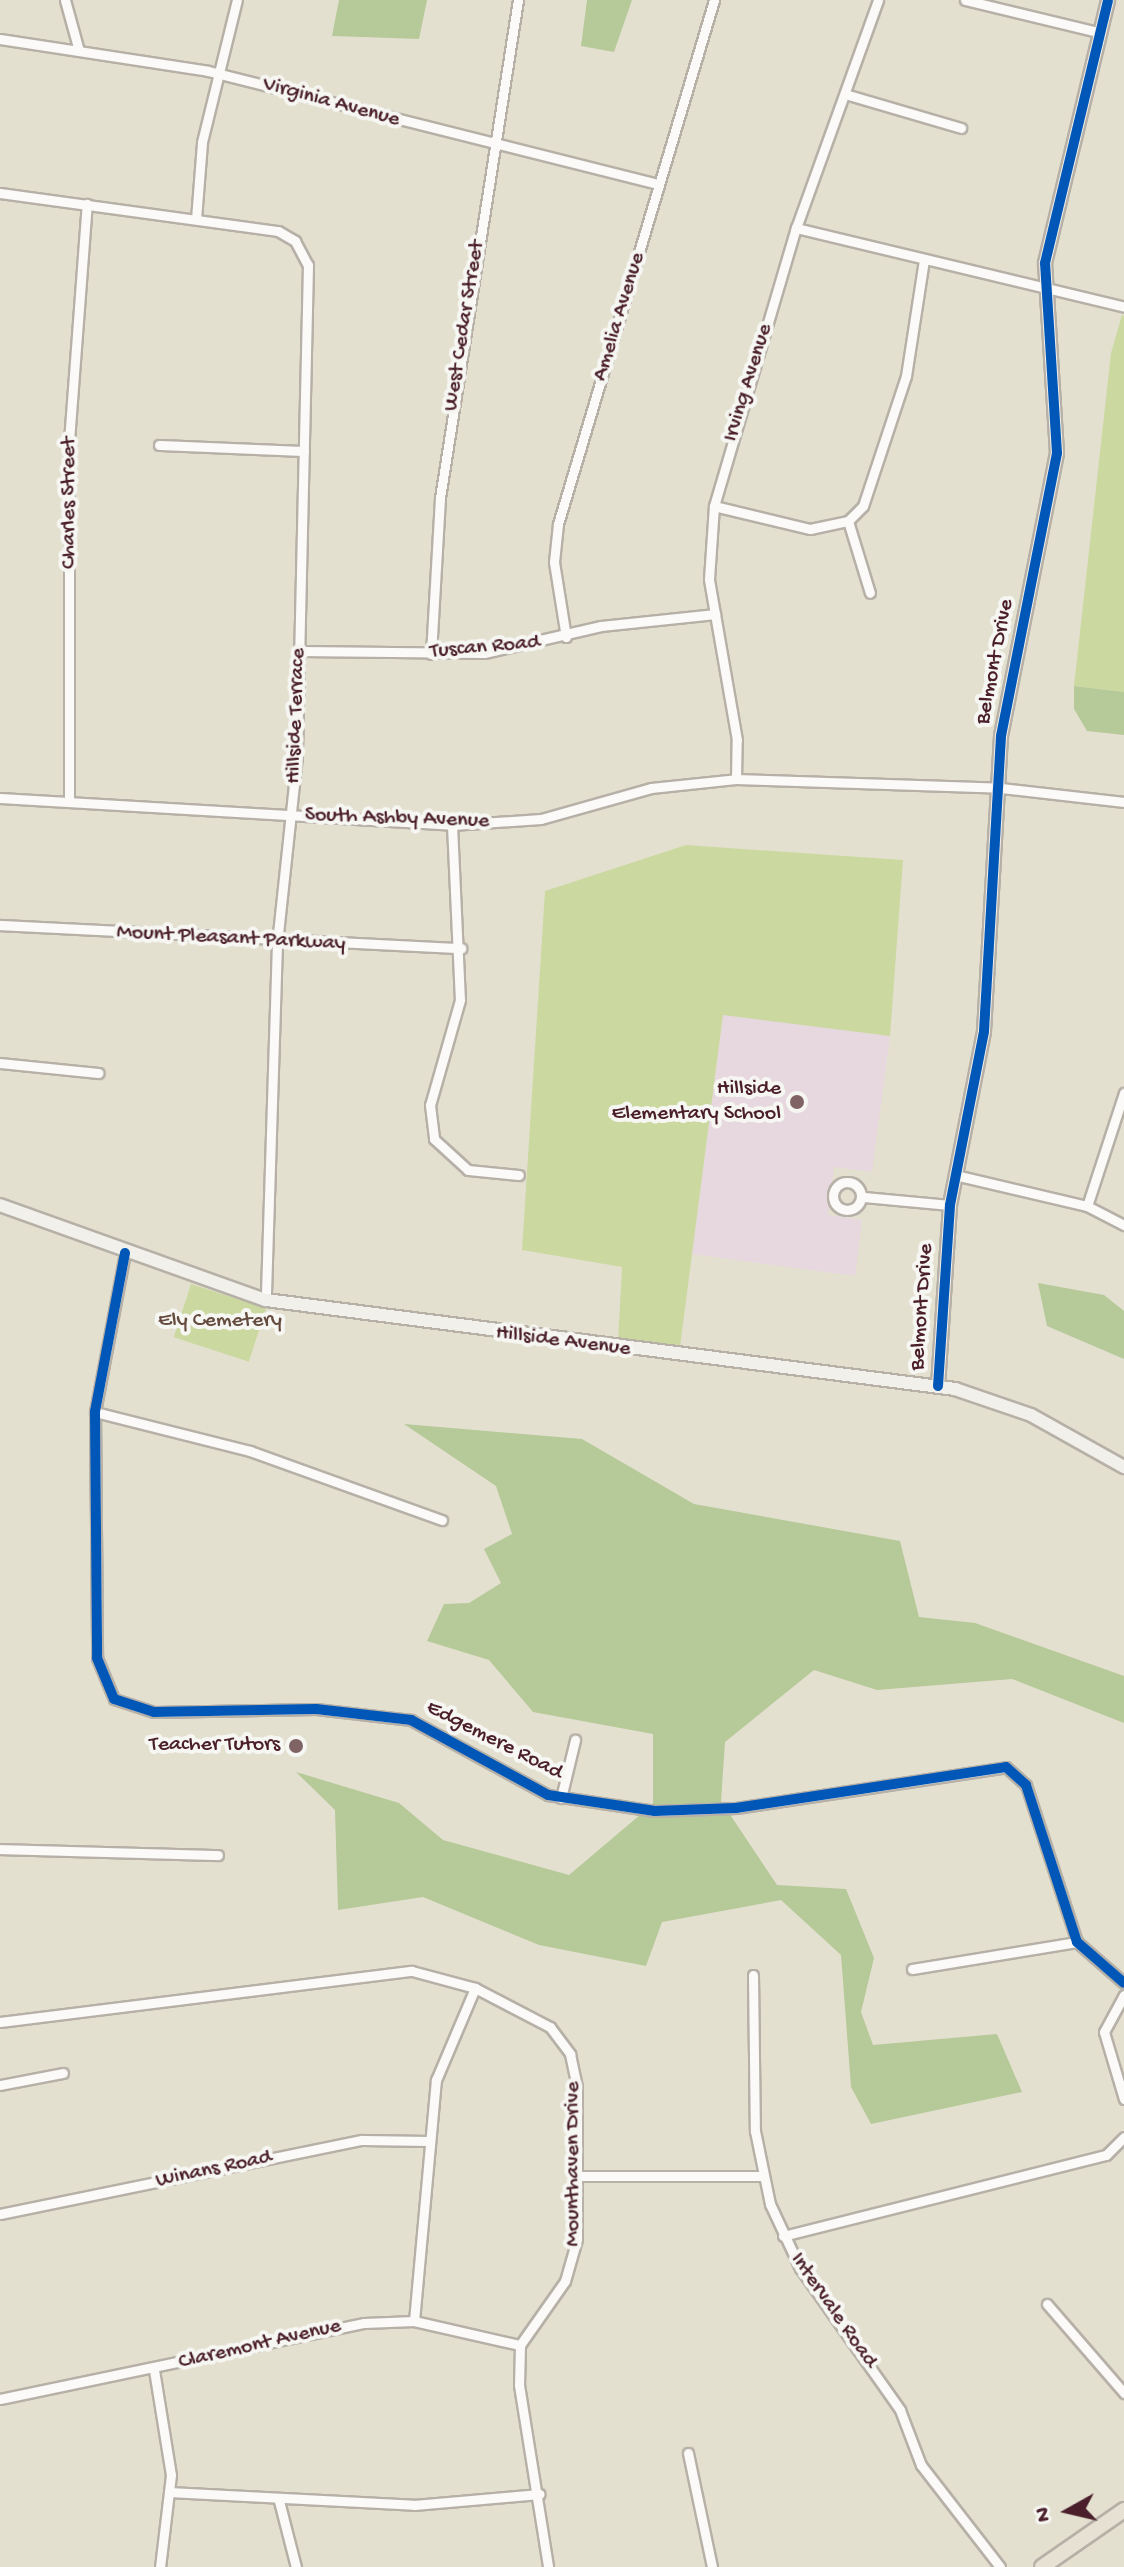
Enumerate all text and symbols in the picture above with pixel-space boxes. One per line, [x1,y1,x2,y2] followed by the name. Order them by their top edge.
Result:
[260,72,402,134] street label: Virginia Avenue
[438,239,492,413] street label: West Cedar Street
[588,249,652,385] street label: Amelia Avenue
[719,321,779,445] street label: Irving Avenue
[57,437,83,569] street label: Charles Street
[971,597,1021,727] street label: Belmont Drive
[429,630,541,666] street label: Tuscan Road
[281,648,313,784] street label: Hillside Terrace
[304,803,490,835] street label: South Ashby Avenue
[116,920,346,958] street label: Mount Pleasant Parkway
[611,1076,781,1128] place label: Hillside Elementary School
[788,1093,806,1111] marker: Hillside Elementary School
[905,1243,941,1371] street label: Belmont Drive
[158,1309,282,1335] park label: Ely Cemetery
[494,1321,632,1363] street label: Hillside Avenue
[421,1695,567,1787] street label: Edgemere Road
[149,1733,280,1759] place label: Teacher Tutors
[287,1737,305,1755] marker: Teacher Tutors
[561,2081,587,2247] street label: Mounthaven Drive
[154,2145,274,2195] street label: Winans Road
[783,2248,883,2374] street label: Intervale Road
[176,2313,344,2377] street label: Claremont Avenue
[1028,2471,1108,2551] north arrow
[1030,2505,1058,2523] text: N

